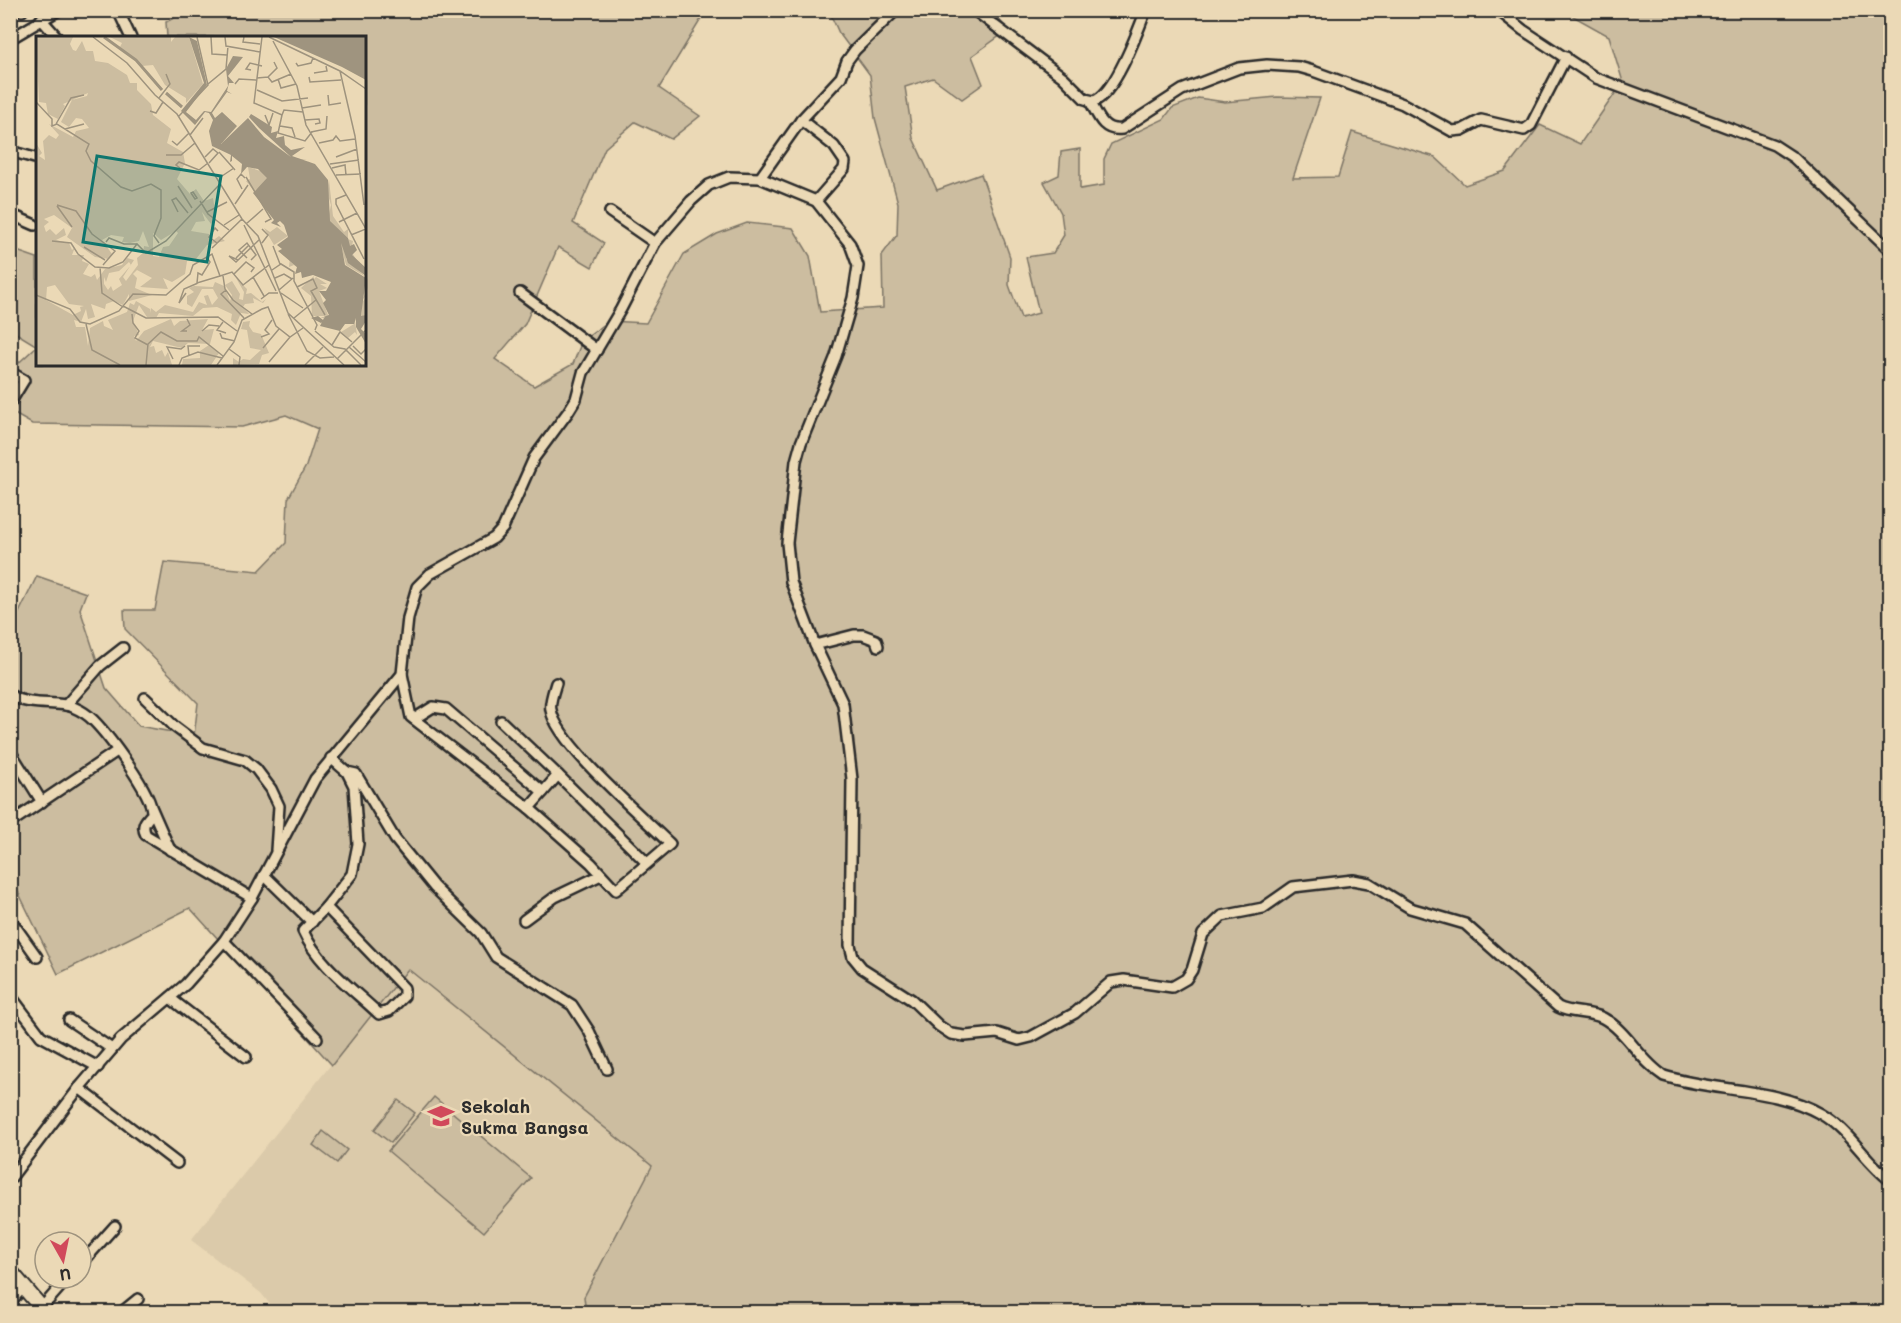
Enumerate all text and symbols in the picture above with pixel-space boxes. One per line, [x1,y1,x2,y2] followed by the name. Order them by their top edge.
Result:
[36,36,366,366] inset map
[461,1094,588,1139] place label: Sekolah Sukma Bangsa
[426,1101,456,1131] school or university icon: Sekolah Sukma Bangsa
[33,1230,93,1290] north arrow
[58,1264,73,1287] text: U

